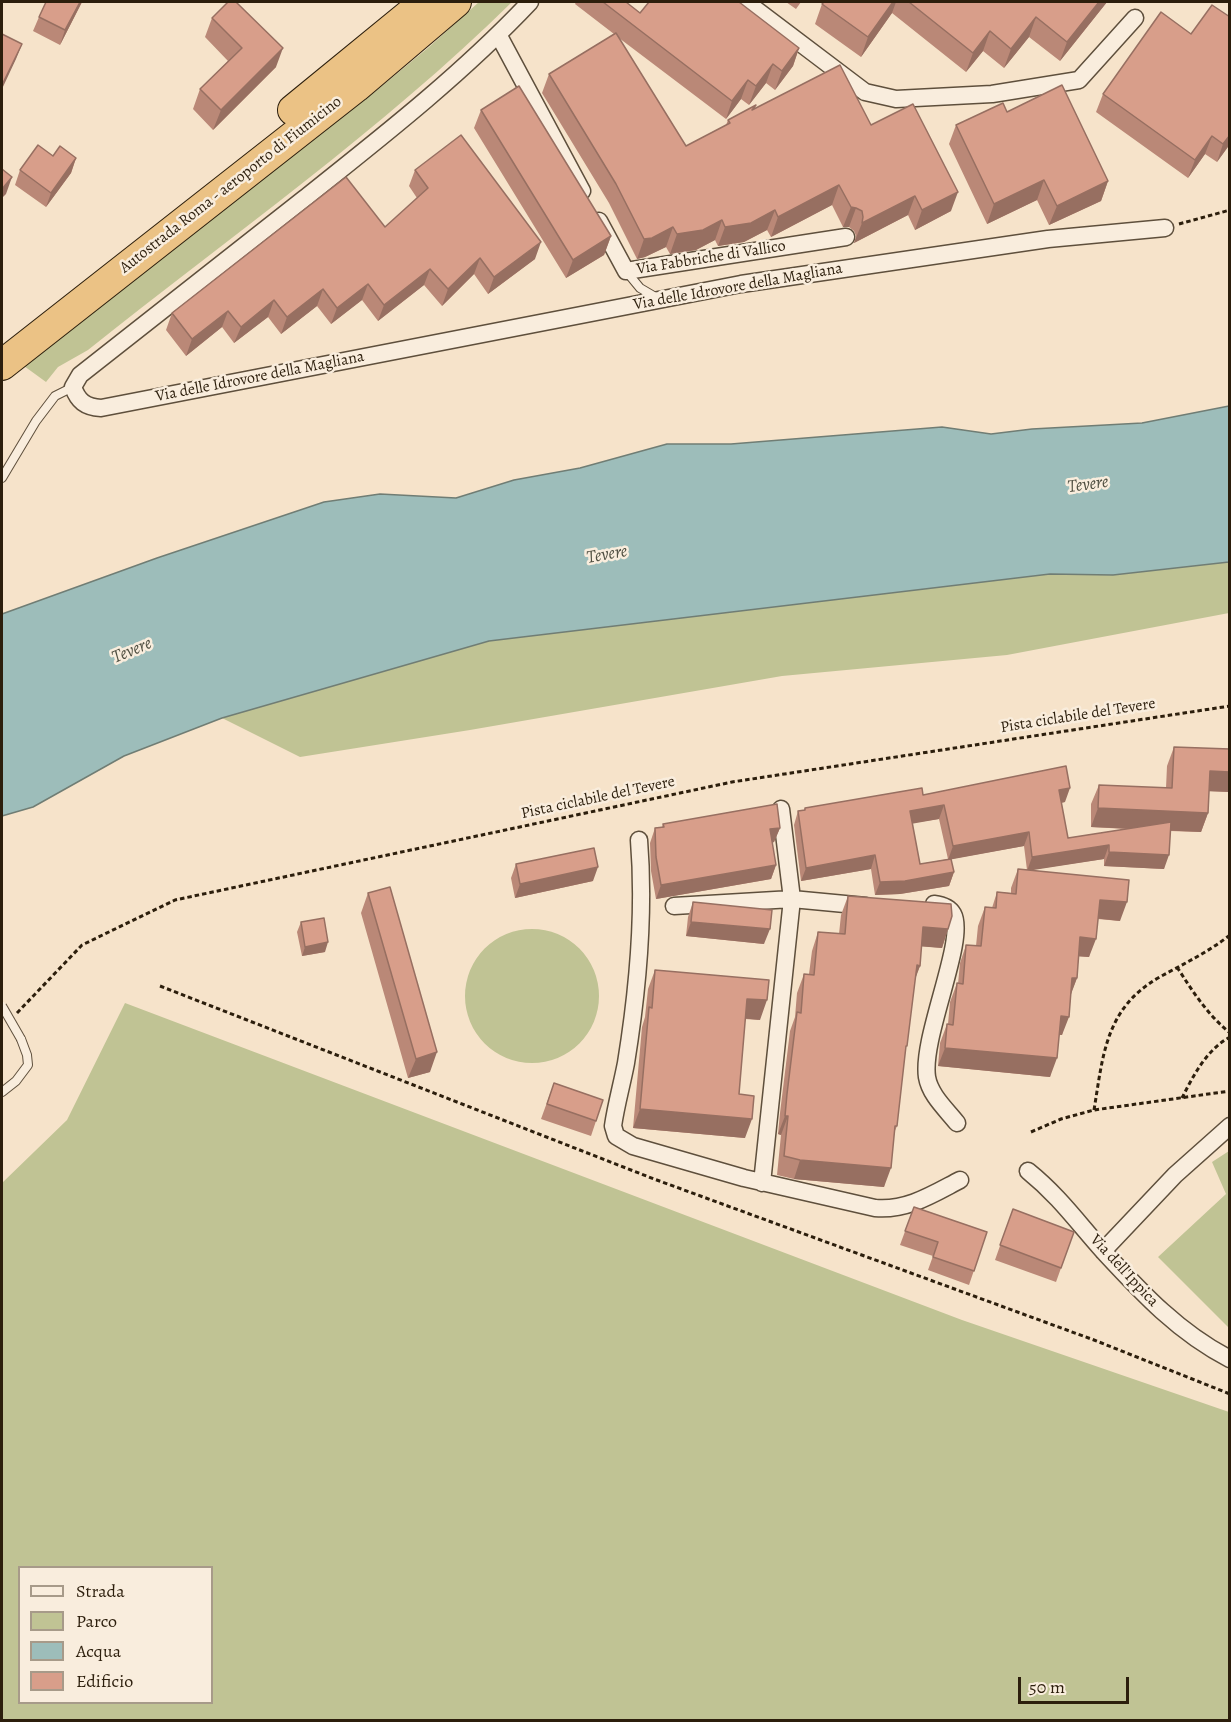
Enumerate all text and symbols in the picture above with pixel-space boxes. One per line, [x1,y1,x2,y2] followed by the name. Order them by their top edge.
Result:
[116,92,346,278] street label: Autostrada Roma - aeroporto di Fiumicino
[635,237,787,279] street label: Via Fabbriche di Vallico
[632,259,844,315] street label: Via delle Idrovore della Magliana
[154,347,366,407] street label: Via delle Idrovore della Magliana
[1066,471,1110,499] water label: Tevere
[585,541,629,569] water label: Tevere
[109,633,155,669] water label: Tevere
[999,694,1157,738] street label: Pista ciclabile del Tevere
[519,772,677,824] street label: Pista ciclabile del Tevere
[1086,1231,1162,1311] street label: Via dell'Ippica
[18,1566,213,1704] legend
[76,1579,125,1603] text: Strada
[76,1609,117,1633] text: Parco
[76,1639,121,1663] text: Acqua
[1021,1665,1132,1703] scale bar
[76,1669,133,1693] text: Edificio
[1029,1675,1065,1699] text: 50 m

